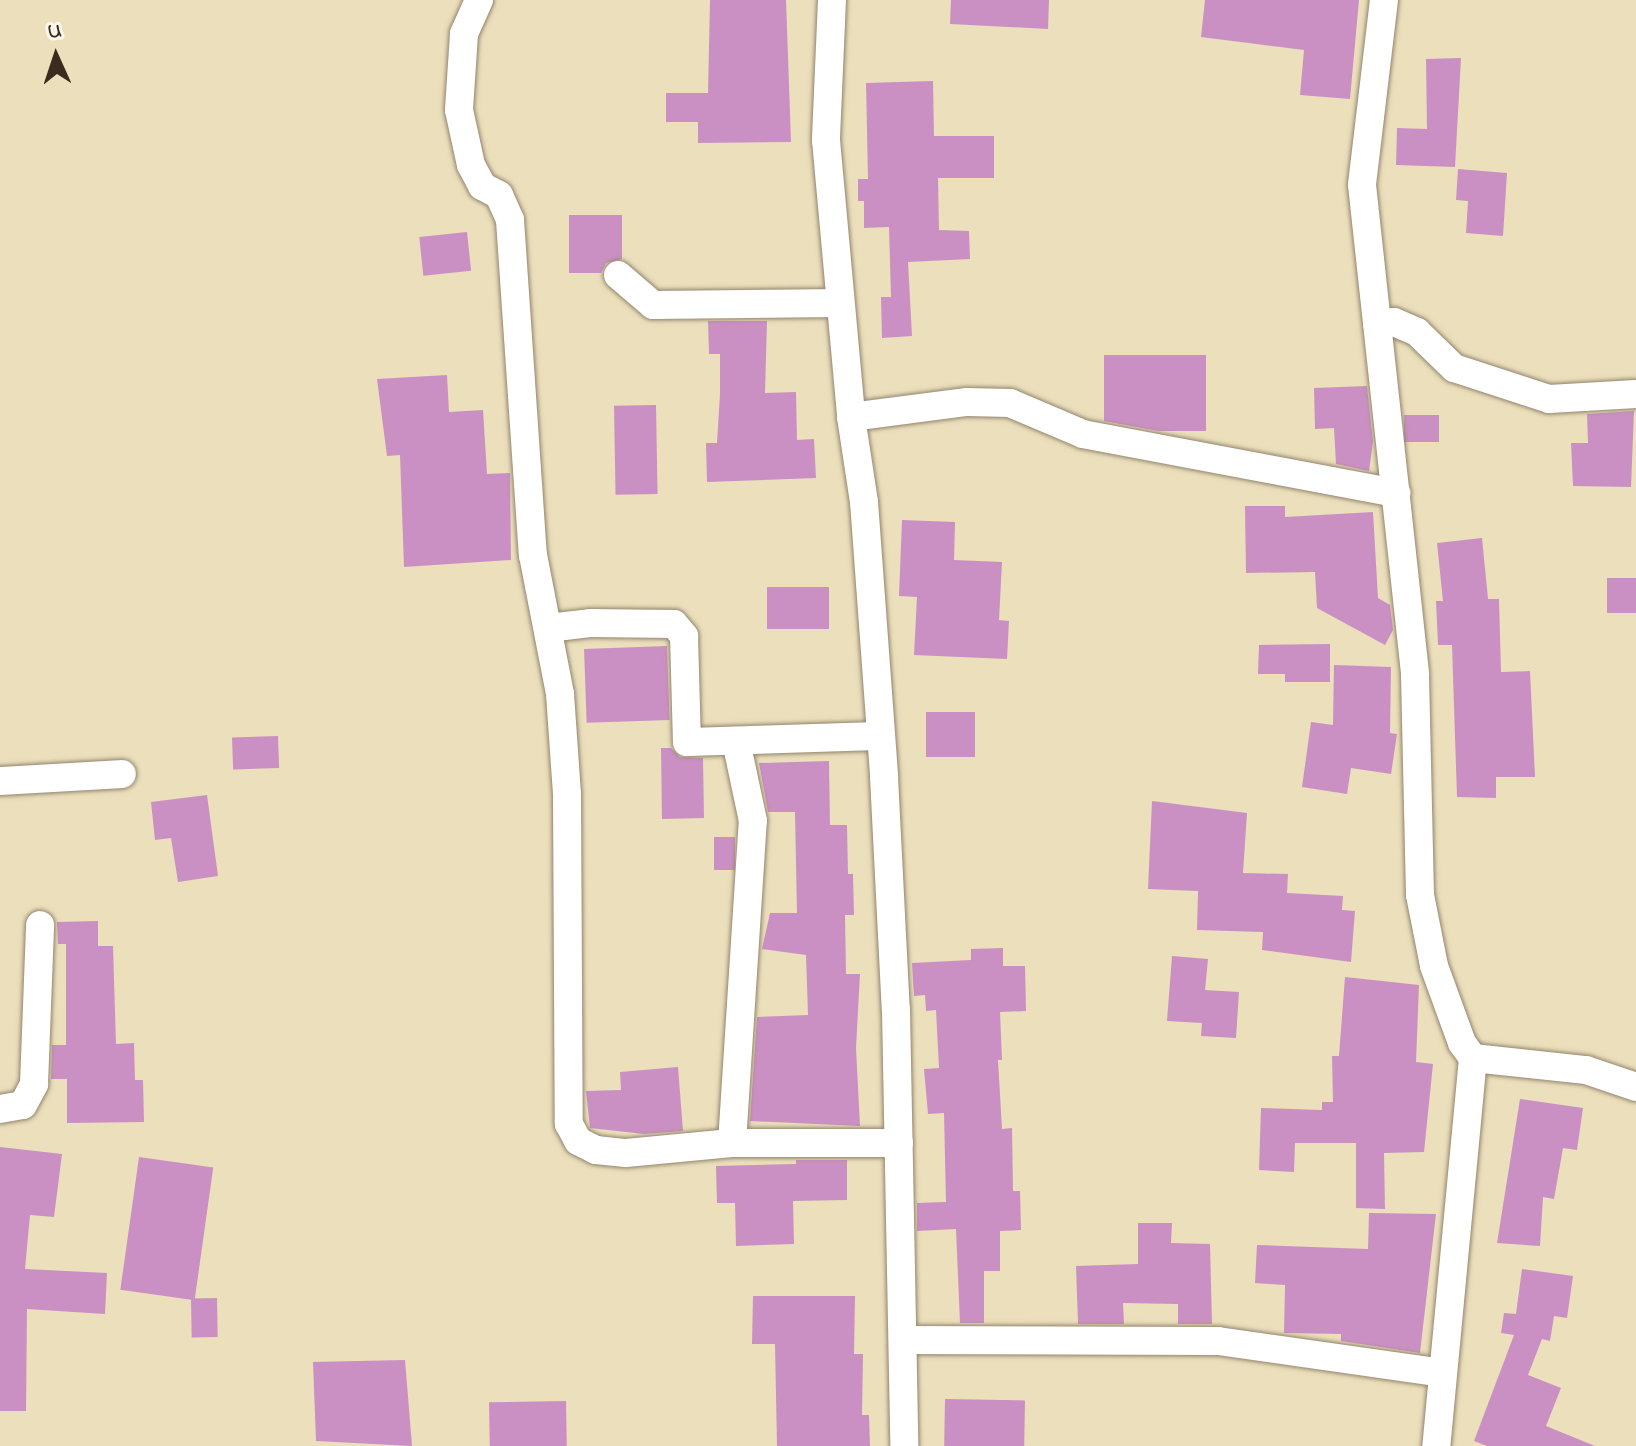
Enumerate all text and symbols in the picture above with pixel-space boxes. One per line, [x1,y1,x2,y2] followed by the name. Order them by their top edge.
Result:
[16,16,96,96] north arrow
[47,16,63,48] text: U

